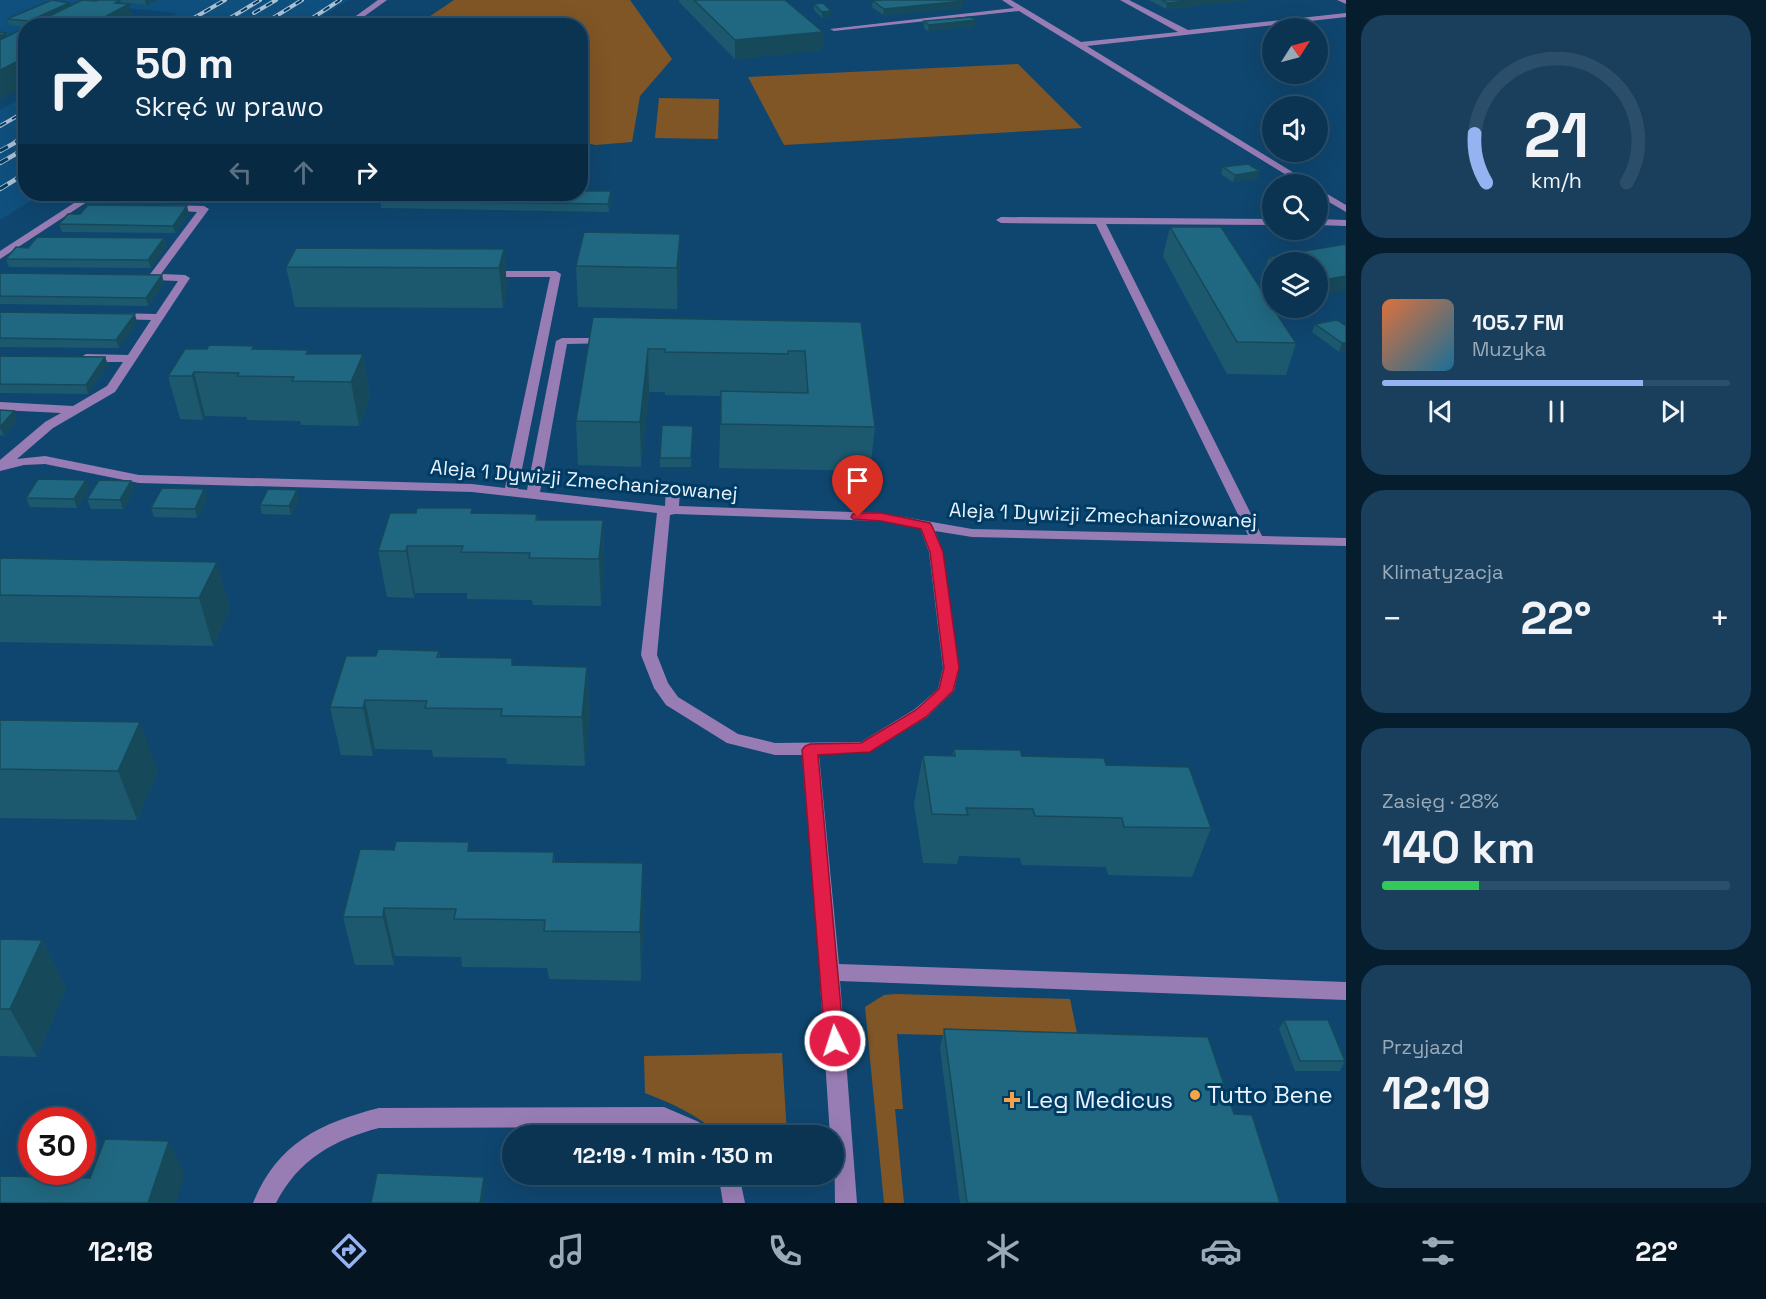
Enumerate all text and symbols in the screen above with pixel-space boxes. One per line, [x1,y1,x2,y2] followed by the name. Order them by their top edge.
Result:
[1262,18,1328,84] north arrow
[1262,18,1328,318] map controls
[135,37,234,90] text: 50 m
[36,42,114,120] icon: right
[135,89,324,124] text: Skręć w prawo
[1262,96,1328,162] button: sound
[1523,96,1589,175] text: 21
[224,156,257,189] icon: left
[287,156,320,189] icon: ahead
[350,156,383,189] icon: right
[1530,168,1582,195] text: km/h
[1262,174,1328,240] button: search
[1262,252,1328,318] button: layers
[1472,308,1564,336] text: 105.7 FM
[1472,336,1546,362] text: Muzyka
[1424,395,1457,428] icon: previous
[1540,395,1573,428] icon: pause
[1656,395,1689,428] icon: next
[429,454,739,506] street label: Aleja 1 Dywizji Zmechanizowanej
[832,455,883,517] pin
[841,464,874,497] icon: arrive
[948,497,1258,533] street label: Aleja 1 Dywizji Zmechanizowanej
[1382,559,1504,585] text: Klimatyzacja
[1520,590,1592,647] text: 22°
[1382,598,1402,640] text: −
[1710,598,1730,640] text: +
[1382,788,1499,814] text: Zasięg · 28%
[1382,819,1535,876] text: 140 km
[803,1009,867,1073] position arrow
[1382,1034,1464,1060] text: Przyjazd
[1382,1065,1491,1122] text: 12:19
[1207,1079,1333,1110] place label: Tutto Bene
[1026,1084,1173,1115] place label: Leg Medicus
[1188,1088,1202,1102] marker: Tutto Bene
[1003,1091,1021,1109] marker: Leg Medicus
[18,1107,96,1185] speed limit sign: 30
[573,1141,773,1169] text: 12:19 · 1 min · 130 m
[328,1230,370,1272] icon: directions
[546,1230,588,1272] icon: music
[764,1230,806,1272] icon: phone
[982,1230,1024,1272] icon: climate
[1200,1230,1242,1272] icon: car
[1417,1230,1459,1272] icon: filters
[88,1234,153,1269] text: 12:18
[1635,1234,1678,1269] text: 22°

